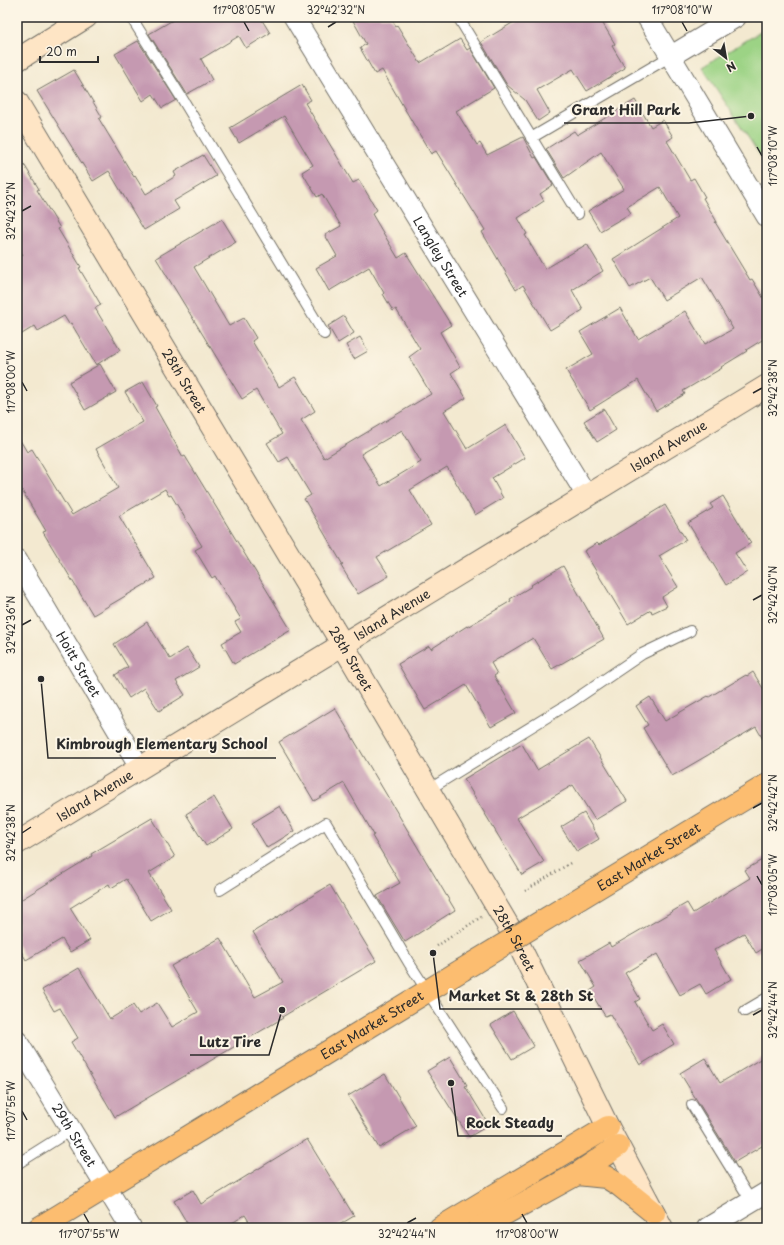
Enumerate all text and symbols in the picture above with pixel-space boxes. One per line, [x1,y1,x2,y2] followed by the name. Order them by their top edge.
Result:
[213,2,276,17] text: 117°08'05"W
[307,2,365,17] text: 32°42'32"N
[652,2,713,17] text: 117°08'10"W
[40,38,98,64] scale bar
[706,38,746,78] north arrow
[46,42,77,60] text: 20 m
[723,57,740,77] text: N
[564,97,689,123] callout: Grant Hill Park
[571,99,681,120] text: Grant Hill Park
[765,125,780,186] text: 117°08'10"W
[3,182,18,240] text: 32°42'32"N
[409,213,473,300] street label: Langley Street
[158,344,211,416] street label: 28th Street
[3,350,18,414] text: 117°08'00"W
[765,359,780,417] text: 32°42'38"N
[627,415,710,476] street label: Island Avenue
[765,566,780,624] text: 32°42'40"N
[350,584,433,645] street label: Island Avenue
[3,596,18,654] text: 32°42'36"N
[325,622,378,694] street label: 28th Street
[52,627,106,700] street label: Hoitt Street
[48,732,276,758] callout: Kimbrough Elementary School
[56,733,268,754] text: Kimbrough Elementary School
[53,765,136,826] street label: Island Avenue
[765,774,780,832] text: 32°42'42"N
[3,804,18,862] text: 32°42'38"N
[593,818,704,895] street label: East Market Street
[765,853,780,916] text: 117°08'05"W
[489,902,540,974] street label: 28th Street
[765,981,780,1039] text: 32°42'44"N
[440,983,602,1009] callout: Market St & 28th St
[449,985,594,1006] text: Market St & 28th St
[316,986,427,1063] street label: East Market Street
[190,1029,269,1055] callout: Lutz Tire
[199,1031,261,1052] text: Lutz Tire
[3,1080,18,1141] text: 117°07'55"W
[48,1099,101,1170] street label: 29th Street
[458,1110,562,1136] callout: Rock Steady
[466,1112,554,1133] text: Rock Steady
[59,1226,120,1241] text: 117°07'55"W
[378,1226,436,1241] text: 32°42'44"N
[495,1226,559,1241] text: 117°08'00"W

